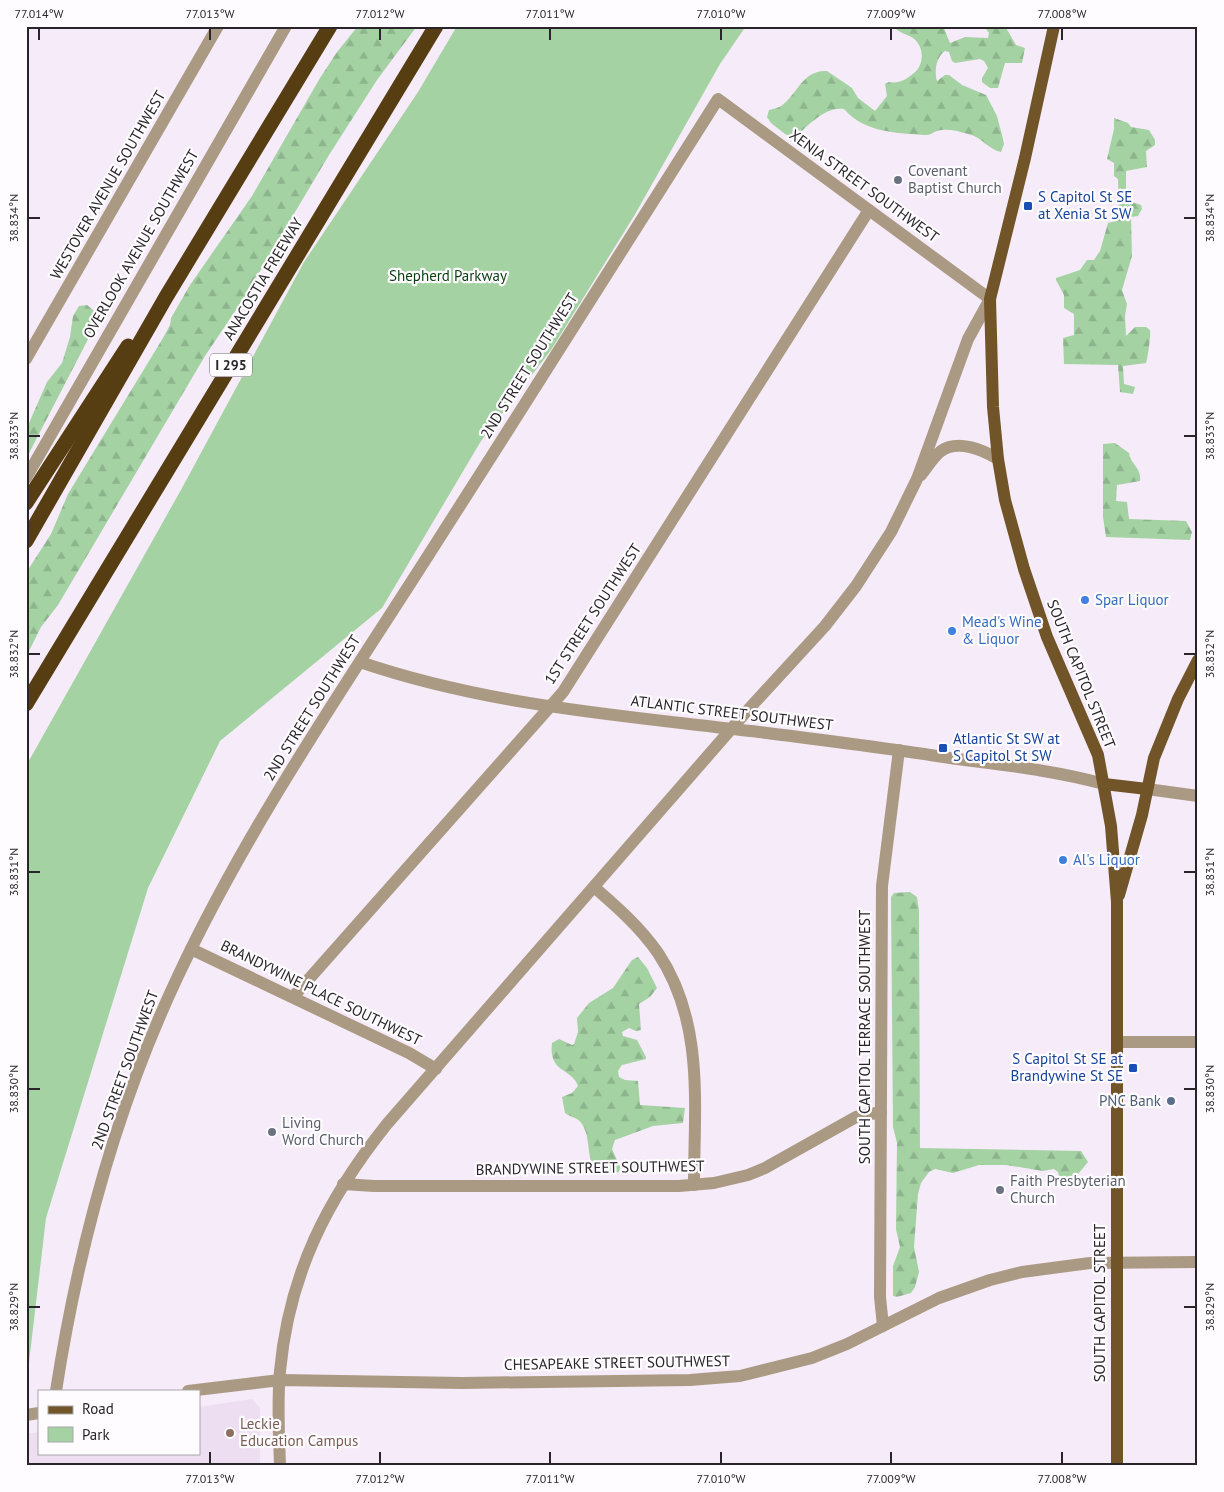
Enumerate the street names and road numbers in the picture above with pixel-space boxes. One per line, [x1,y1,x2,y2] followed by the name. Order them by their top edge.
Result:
[46,86,170,282] street label: WESTOVER AVENUE SOUTHWEST
[786,125,943,247] street label: XENIA STREET SOUTHWEST
[79,145,203,341] street label: OVERLOOK AVENUE SOUTHWEST
[219,214,307,343] street label: ANACOSTIA FREEWAY
[476,289,582,442] street label: 2ND STREET SOUTHWEST
[210,354,252,376] road number: I 295
[540,539,646,688] street label: 1ST STREET SOUTHWEST
[1043,597,1120,752] street label: SOUTH CAPITOL STREET
[259,631,365,784] street label: 2ND STREET SOUTHWEST
[630,691,835,734] street label: ATLANTIC STREET SOUTHWEST
[855,909,874,1164] street label: SOUTH CAPITOL TERRACE SOUTHWEST
[218,936,425,1050] street label: BRANDYWINE PLACE SOUTHWEST
[87,987,162,1152] street label: 2ND STREET SOUTHWEST
[475,1156,705,1179] street label: BRANDYWINE STREET SOUTHWEST
[1090,1223,1109,1382] street label: SOUTH CAPITOL STREET
[504,1351,731,1374] street label: CHESAPEAKE STREET SOUTHWEST

